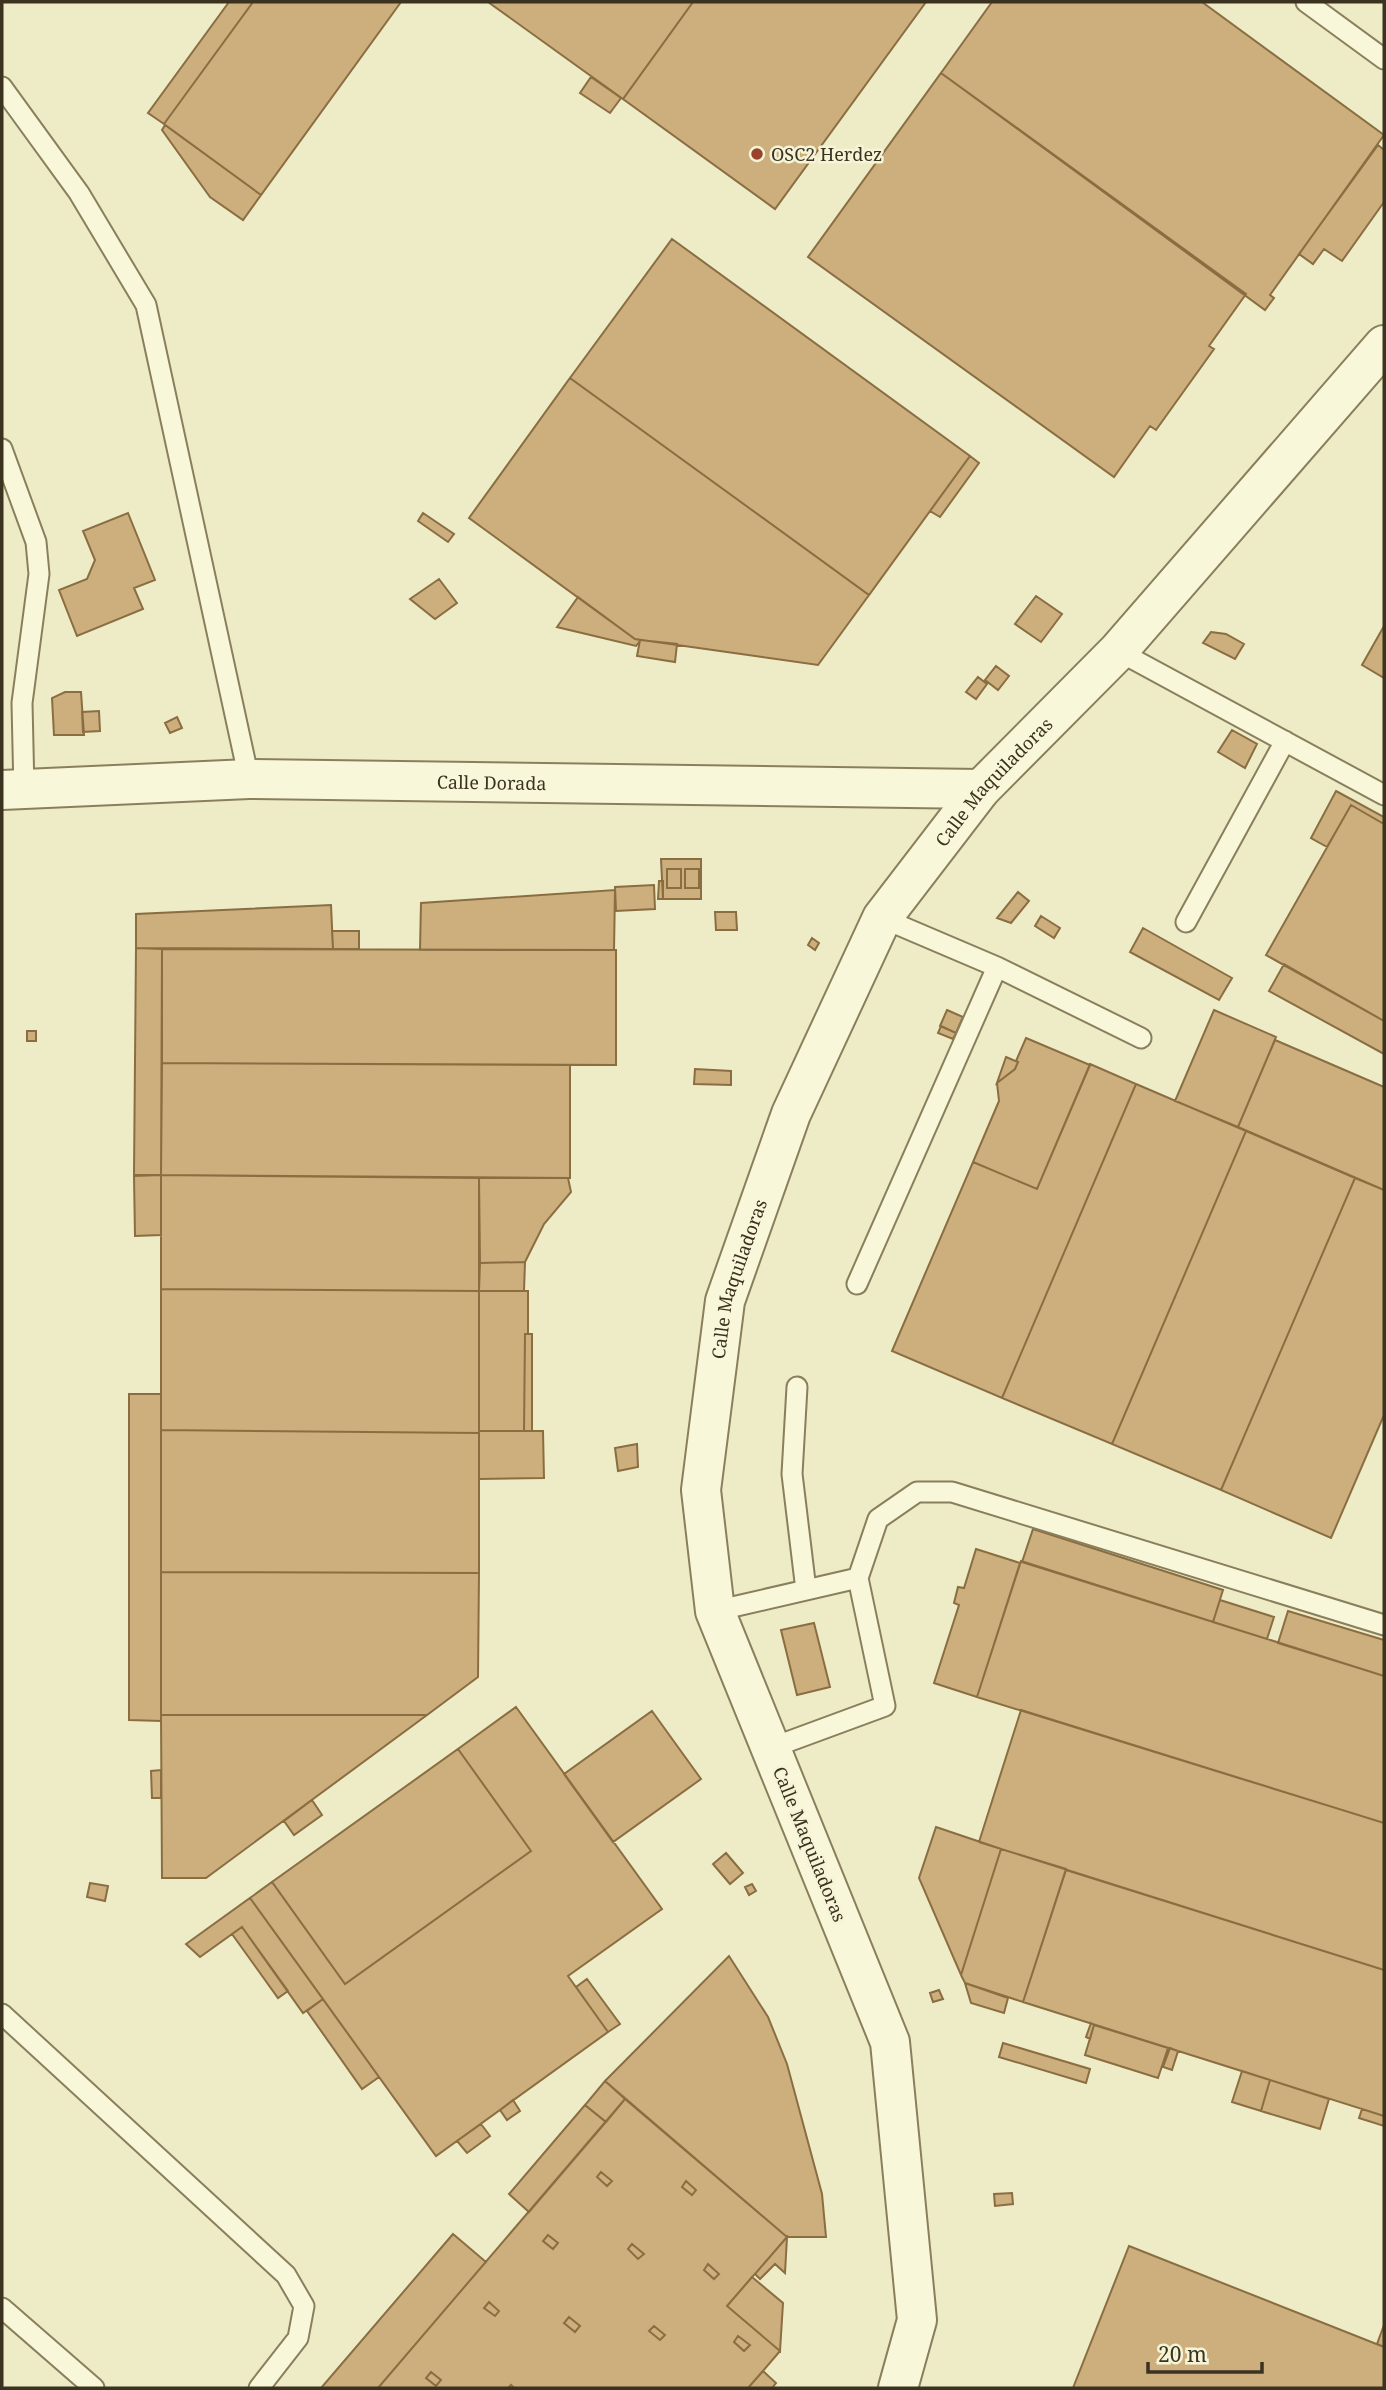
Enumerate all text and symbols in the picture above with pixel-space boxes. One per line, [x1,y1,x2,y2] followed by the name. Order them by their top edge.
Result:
[771,142,882,166] place label: OSC2 Herdez
[749,146,765,162] marker: OSC2 Herdez
[929,712,1057,851] street label: Calle Maquiladoras
[437,770,547,795] street label: Calle Dorada
[706,1196,772,1360] street label: Calle Maquiladoras
[768,1763,852,1925] street label: Calle Maquiladoras
[1148,2330,1262,2374] scale bar
[1158,2340,1207,2368] text: 20 m

